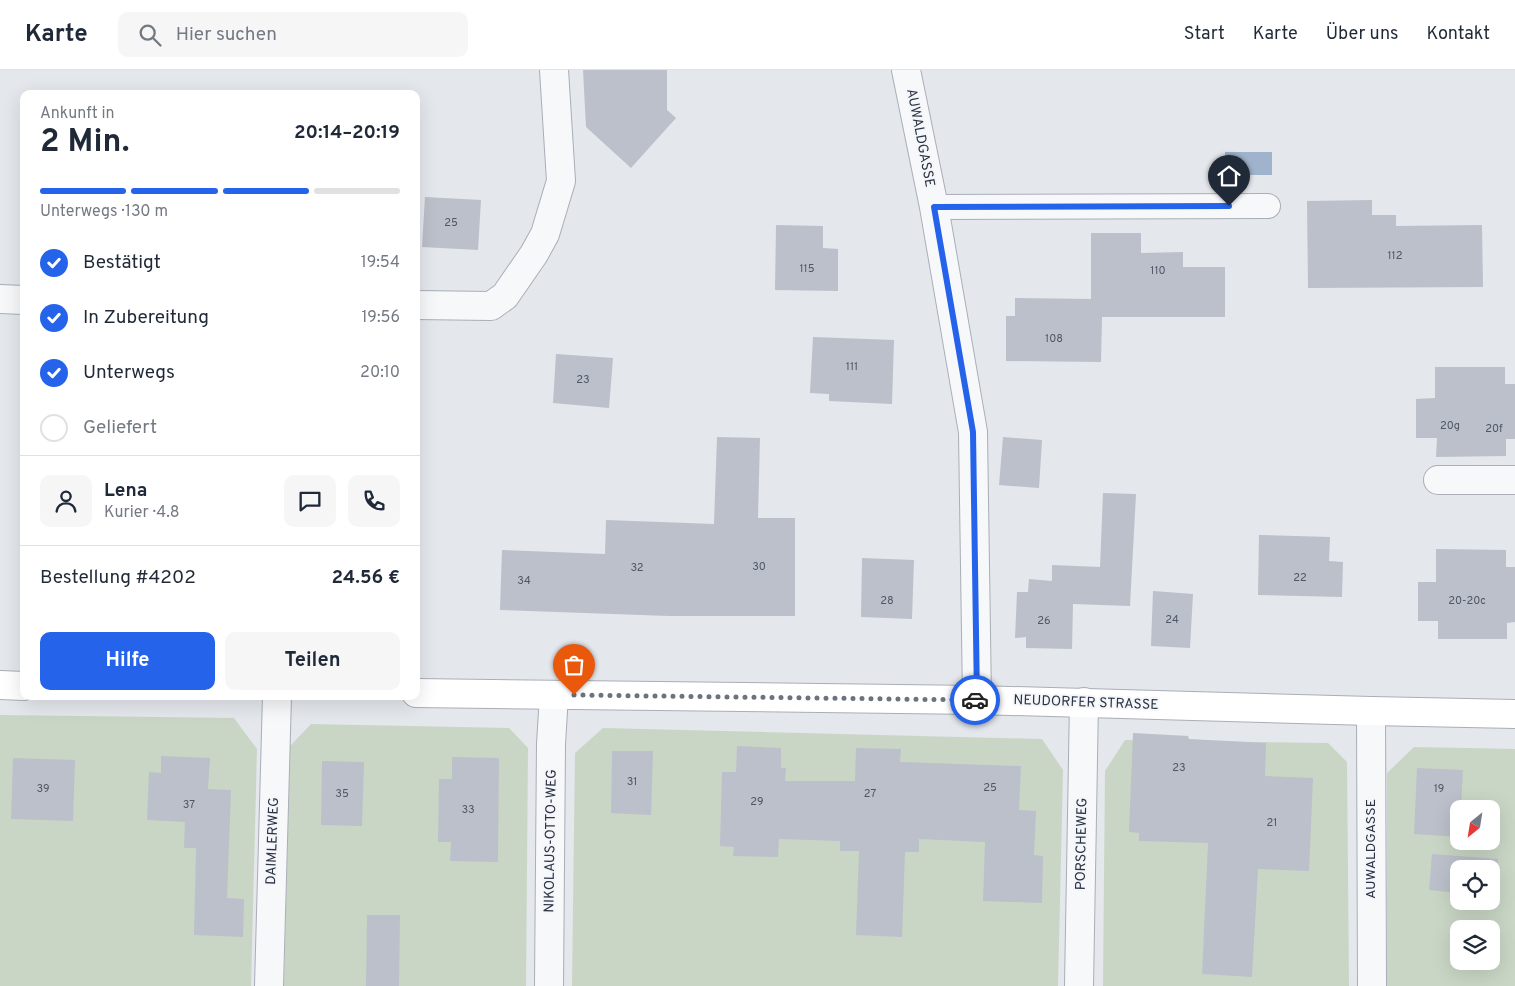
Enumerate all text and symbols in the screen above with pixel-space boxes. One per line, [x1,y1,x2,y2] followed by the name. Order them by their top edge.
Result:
[118,12,468,57] search box
[25,20,88,50] text: Karte
[136,21,164,49] icon: search
[176,23,277,47] text: Hier suchen
[1184,23,1225,46] text: Start
[1253,23,1298,46] text: Karte
[1326,23,1398,46] text: Über uns
[1426,23,1490,46] text: Kontakt
[902,87,938,189] street label: AUWALDGASSE
[40,104,115,124] text: Ankunft in
[294,121,400,145] text: 20:14–20:19
[40,123,130,163] text: 2 Min.
[1208,155,1250,206] pin
[1215,162,1243,190] icon: home
[40,202,168,222] text: Unterwegs · 130 m
[444,216,458,230] house number: 25
[40,249,68,277] icon: check
[1388,249,1402,263] house number: 112
[83,251,161,275] text: Bestätigt
[361,253,400,273] text: 19:54
[799,262,815,276] house number: 115
[1150,264,1166,278] house number: 110
[40,304,68,332] icon: check
[83,306,209,330] text: In Zubereitung
[361,308,400,328] text: 19:56
[1045,332,1063,346] house number: 108
[40,359,68,387] icon: check
[846,360,858,374] house number: 111
[83,361,175,385] text: Unterwegs
[360,363,400,383] text: 20:10
[576,373,590,387] house number: 23
[83,416,157,440] text: Geliefert
[1440,419,1460,433] house number: 20g
[1485,422,1503,436] house number: 20f
[40,475,92,527] button: person
[284,475,336,527] button: chat
[348,475,400,527] button: phone
[104,479,147,503] text: Lena
[104,503,180,523] text: Kurier · 4.8
[752,560,766,574] house number: 30
[630,561,644,575] house number: 32
[40,566,196,590] text: Bestellung #4202
[331,566,400,590] text: 24.56 €
[1293,571,1307,585] house number: 22
[517,574,531,588] house number: 34
[880,594,894,608] house number: 28
[1448,594,1486,608] house number: 20-20c
[1165,613,1179,627] house number: 24
[1037,614,1051,628] house number: 26
[40,632,215,690] button: Hilfe
[225,632,400,690] button: Teilen
[553,644,595,695] pin
[560,651,588,679] icon: bag
[950,675,1000,725] courier
[961,686,989,714] icon: car
[1013,692,1159,714] street label: NEUDORFER STRASSE
[1172,761,1186,775] house number: 23
[541,769,561,913] street label: NIKOLAUS-OTTO-WEG
[627,775,637,789] house number: 31
[983,781,997,795] house number: 25
[37,782,49,796] house number: 39
[1434,782,1444,796] house number: 19
[335,787,349,801] house number: 35
[864,787,876,801] house number: 27
[750,795,764,809] house number: 29
[263,797,283,885] street label: DAIMLERWEG
[183,798,195,812] house number: 37
[1073,798,1091,890] street label: PORSCHEWEG
[1363,799,1380,899] street label: AUWALDGASSE
[1450,800,1500,850] north arrow
[1450,800,1500,970] map controls
[461,803,475,817] house number: 33
[1267,816,1277,830] house number: 21
[1450,860,1500,910] button: locate
[1450,920,1500,970] button: layers

